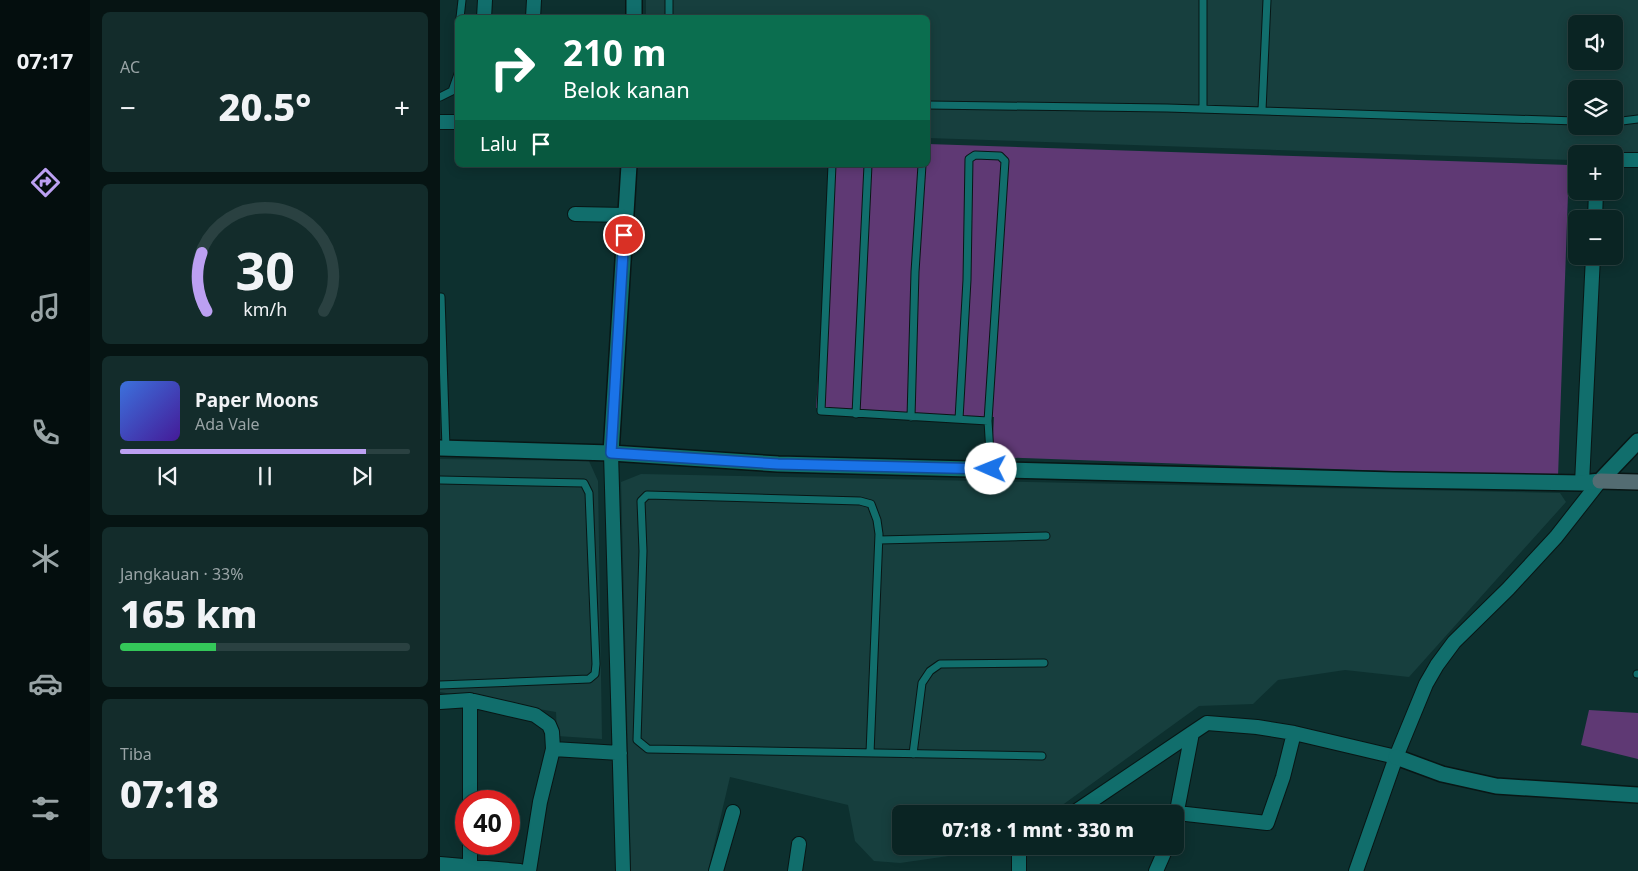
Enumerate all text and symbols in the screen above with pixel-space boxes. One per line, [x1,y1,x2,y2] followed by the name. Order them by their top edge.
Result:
[1568,15,1623,265] map controls
[1568,15,1623,70] button: sound
[563,29,666,76] text: 210 m
[480,35,545,100] icon: right
[17,45,73,75] text: 07:17
[120,56,140,78] text: AC
[563,74,690,104] text: Belok kanan
[219,80,311,132] text: 20.5°
[1568,80,1623,135] button: layers
[120,88,136,126] text: −
[394,88,410,126] text: +
[527,130,555,158] icon: arrive
[480,131,517,157] text: Lalu
[1568,145,1623,200] button: +
[28,165,63,200] icon: directions
[1568,210,1623,265] button: −
[603,214,645,256] pin
[610,221,638,249] icon: arrive
[235,234,295,305] text: 30
[28,290,63,325] icon: music
[243,297,287,321] text: km/h
[195,387,319,413] text: Paper Moons
[195,413,260,435] text: Ada Vale
[28,415,63,450] icon: phone
[964,442,1016,494] position arrow
[154,462,182,490] icon: previous
[251,462,279,490] icon: pause
[348,462,376,490] icon: next
[28,541,63,576] icon: climate
[120,563,244,585] text: Jangkauan · 33%
[120,587,258,639] text: 165 km
[28,666,63,701] icon: car
[120,743,152,765] text: Tiba
[120,767,219,819] text: 07:18
[455,790,520,855] speed limit sign: 40
[28,791,63,826] icon: filters
[942,817,1134,843] text: 07:18 · 1 mnt · 330 m

